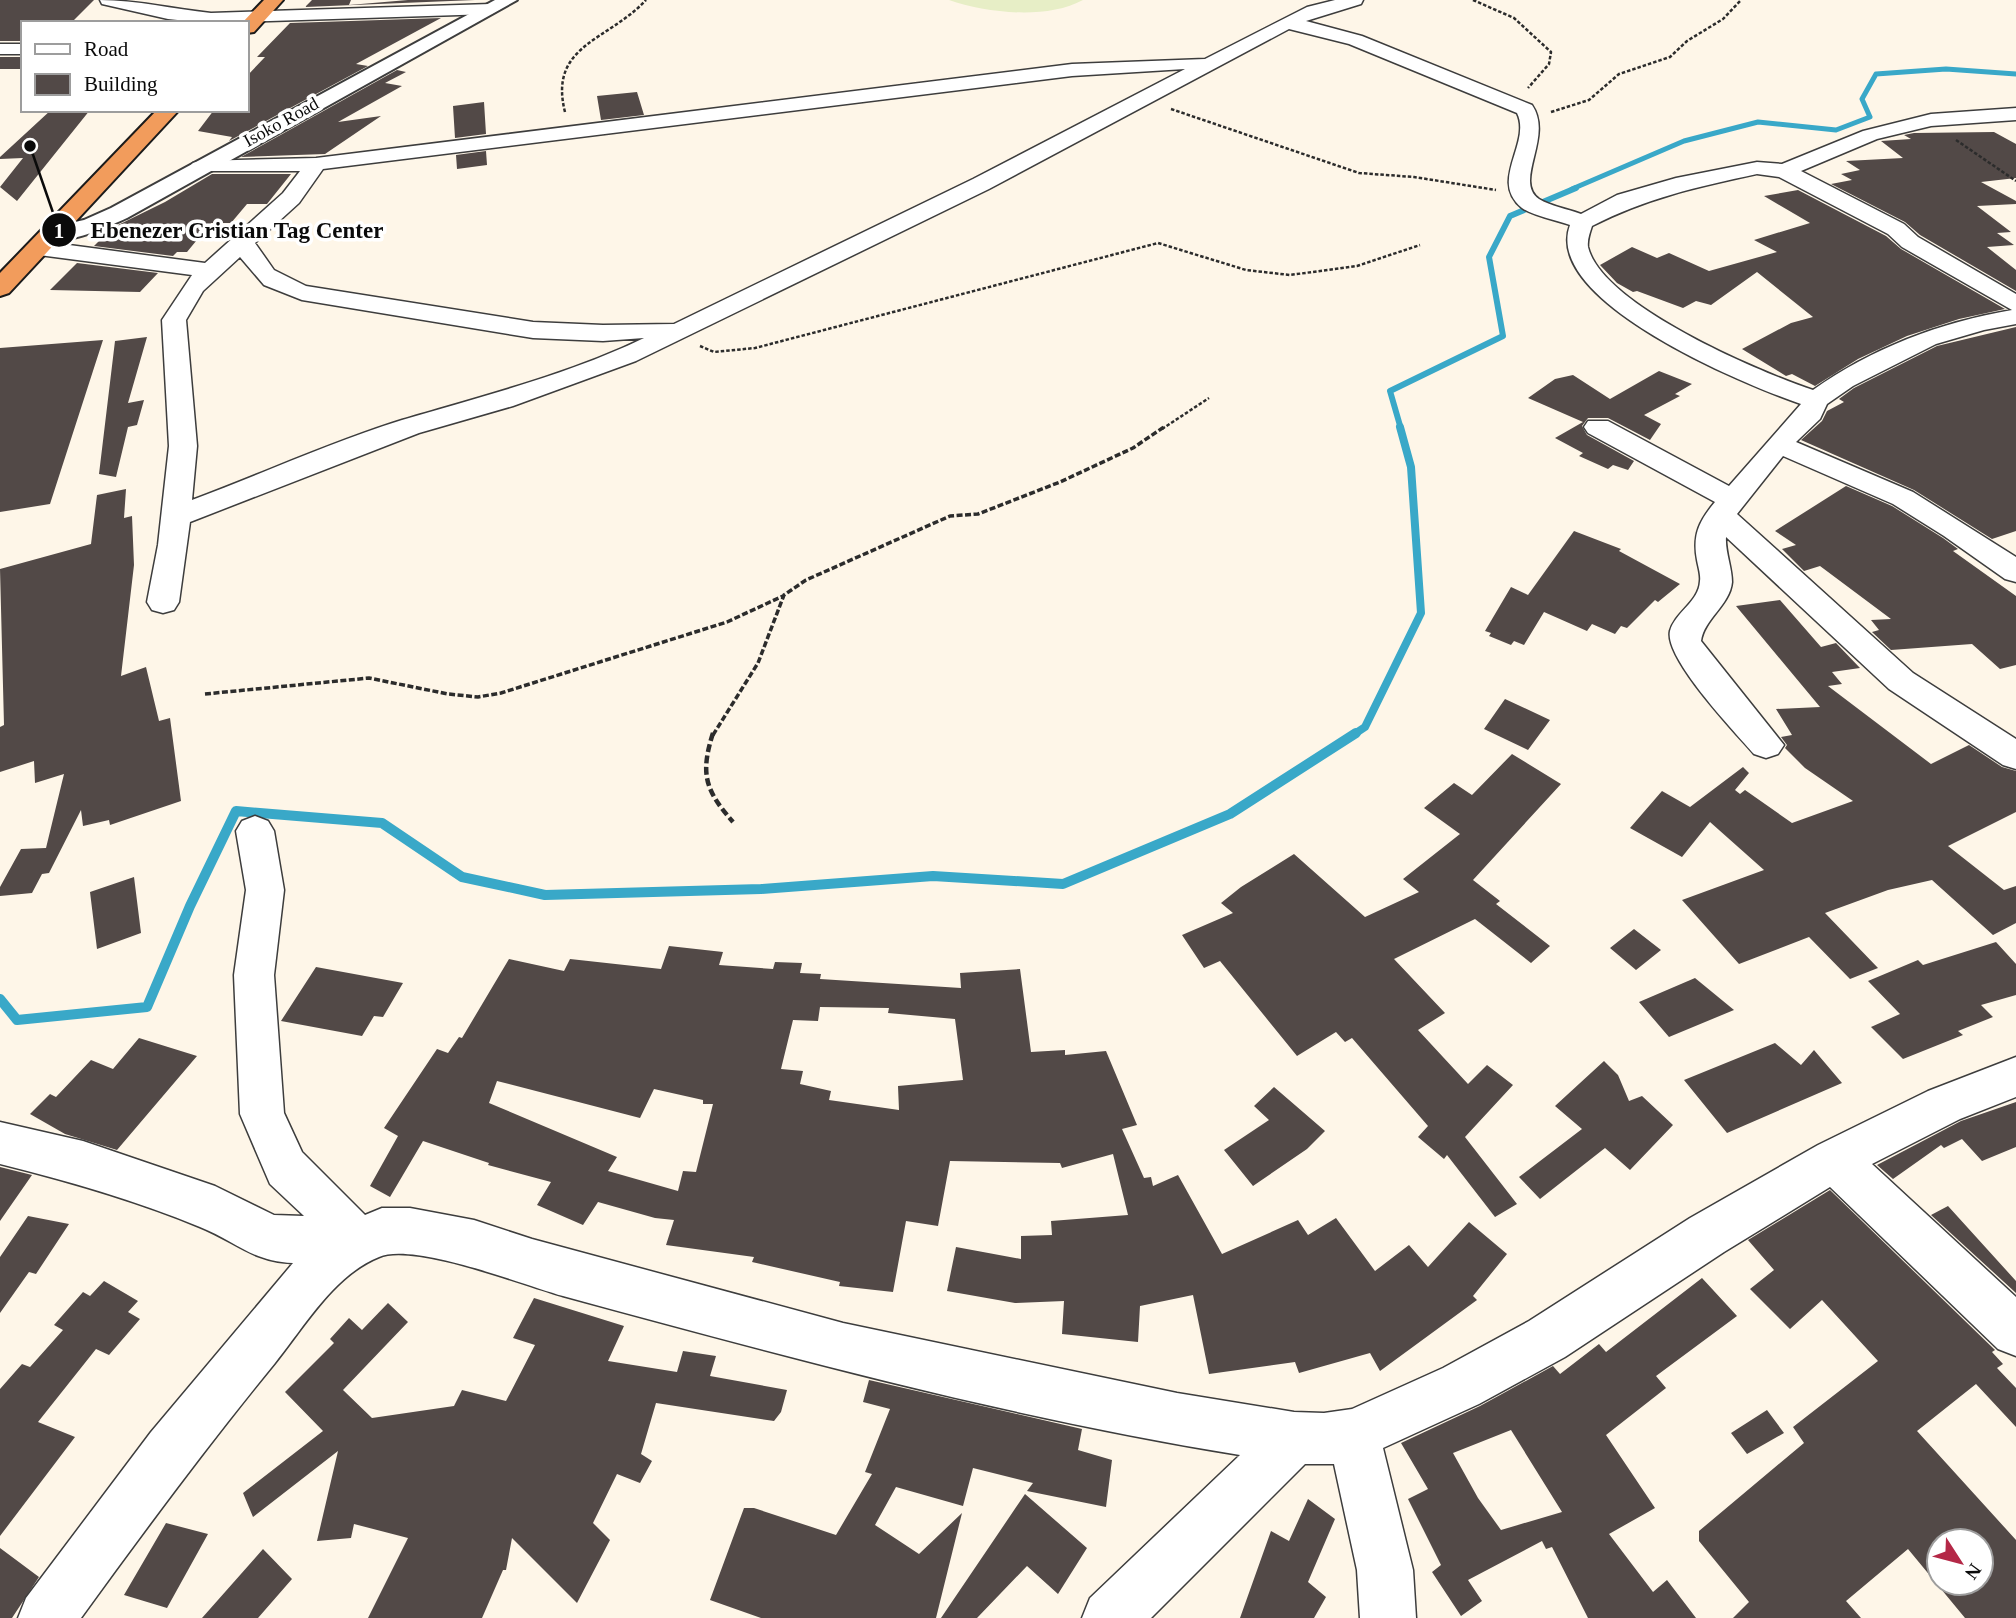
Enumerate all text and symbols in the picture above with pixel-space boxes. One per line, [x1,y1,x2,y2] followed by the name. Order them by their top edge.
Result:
[21,21,248,112] legend
[84,37,129,61] text: Road
[84,72,158,96] text: Building
[240,93,322,151] street label: Isoko Road
[41,208,398,252] callout: Ebenezer Cristian Tag Center
[91,218,383,243] text: Ebenezer Cristian Tag Center
[54,219,64,243] text: 1
[1925,1527,1995,1597] north arrow
[1961,1560,1986,1584] text: N

